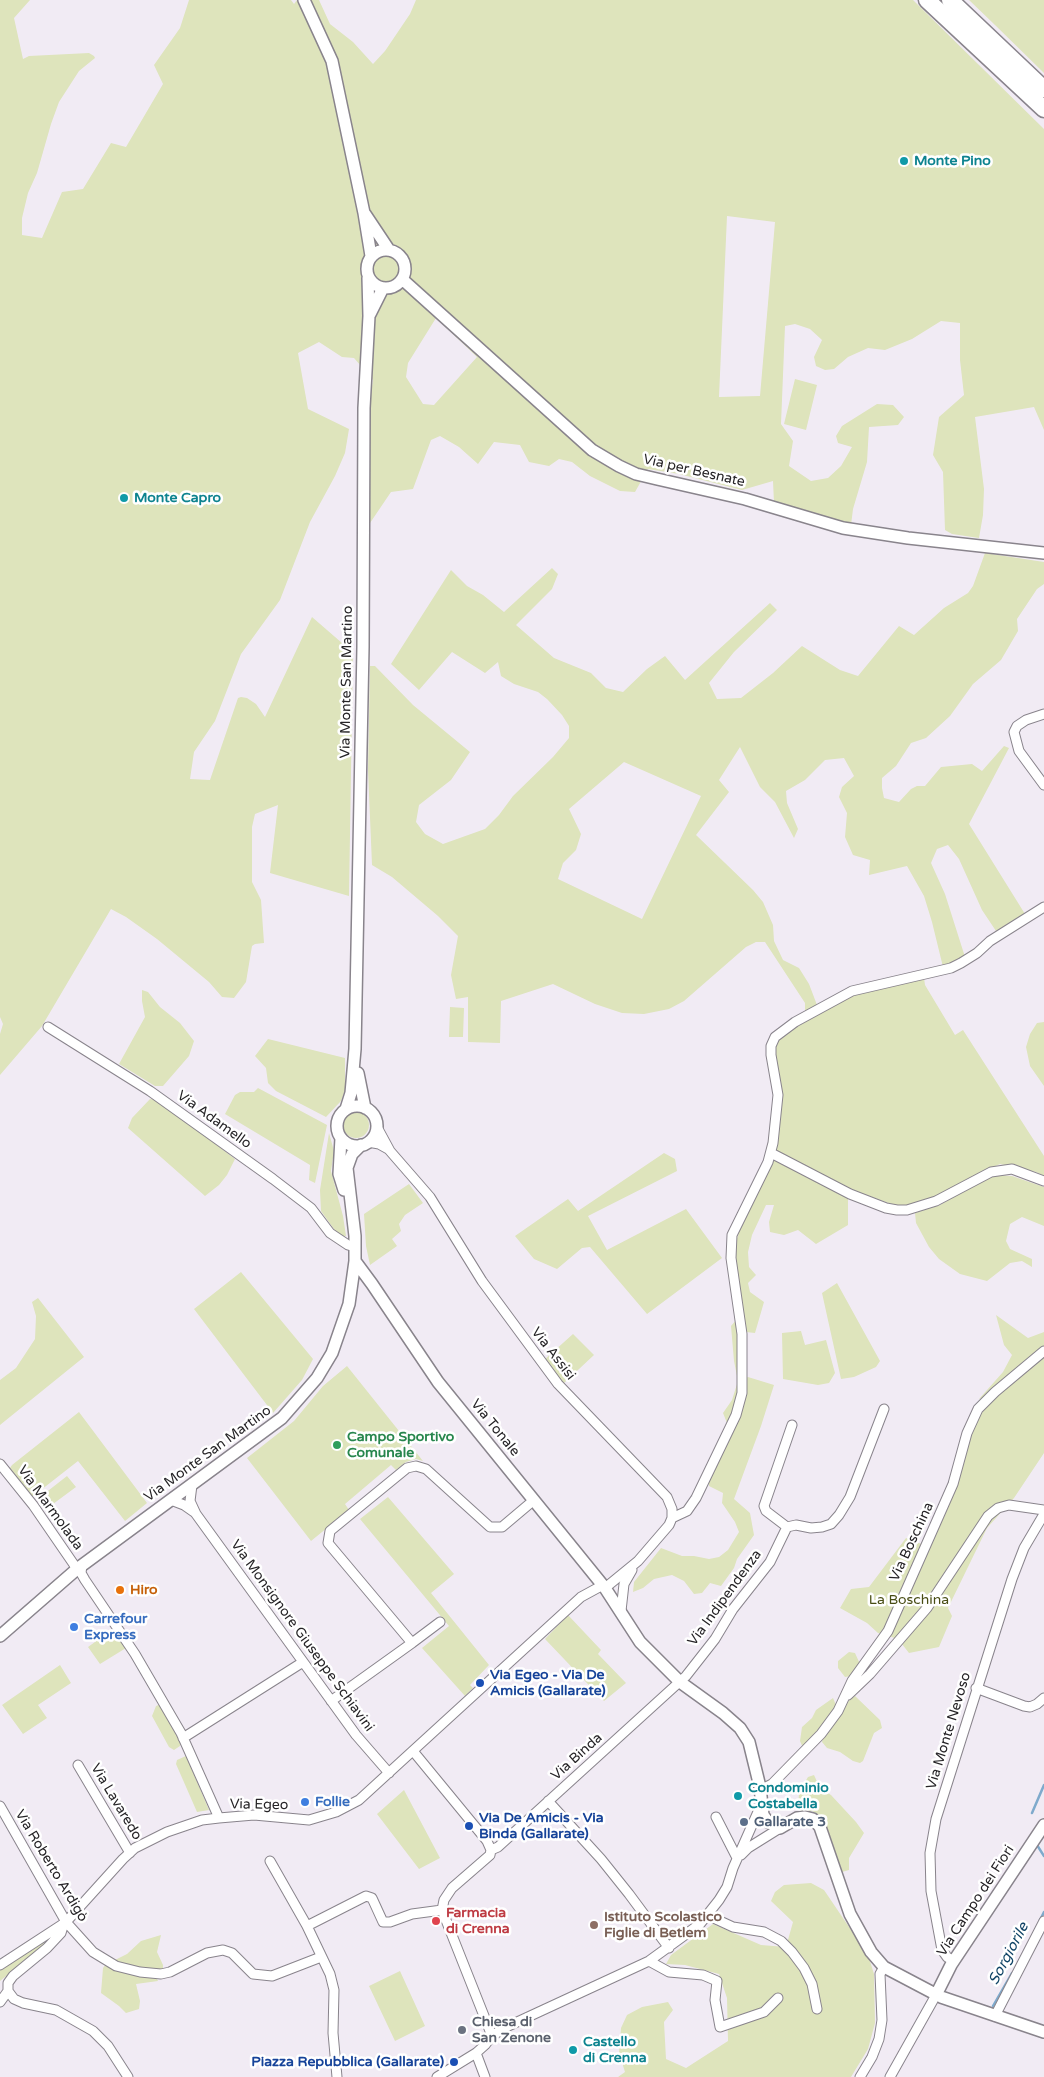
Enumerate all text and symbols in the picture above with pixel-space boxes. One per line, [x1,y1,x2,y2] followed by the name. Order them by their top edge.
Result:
[914,153,991,169] place label: Monte Pino
[898,155,910,167] marker: Monte Pino
[641,451,747,491] street label: Via per Besnate
[134,490,221,506] place label: Monte Capro
[118,492,130,504] marker: Monte Capro
[337,605,357,759] street label: Via Monte San Martino
[174,1087,254,1153] street label: Via Adamello
[527,1324,579,1384] street label: Via Assisi
[467,1396,523,1460] street label: Via Tonale
[141,1402,275,1506] street label: Via Monte San Martino
[347,1429,454,1461] place label: Campo Sportivo Comunale
[331,1439,343,1451] marker: Campo Sportivo Comunale
[14,1462,86,1554] street label: Via Marmolada
[886,1500,938,1584] street label: Via Boschina
[227,1537,377,1735] street label: Via Monsignore Giuseppe Schiavini
[685,1547,765,1649] street label: Via Indipendenza
[130,1582,158,1598] place label: Hiro
[114,1584,126,1596] marker: Hiro
[869,1592,949,1608] park label: La Boschina
[84,1611,147,1644] place label: Carrefour Express
[68,1621,80,1633] marker: Carrefour Express
[490,1667,606,1700] place label: Via Egeo - Via De Amicis (Gallarate)
[923,1670,975,1792] street label: Via Monte Nevoso
[474,1677,486,1689] marker: Via Egeo - Via De Amicis (Gallarate)
[548,1730,606,1784] street label: Via Binda
[87,1761,145,1843] street label: Via Lavaredo
[748,1780,829,1812] place label: Condominio Costabella
[732,1790,744,1802] marker: Condominio Costabella
[315,1794,350,1810] place label: Follie
[230,1796,288,1814] street label: Via Egeo
[299,1796,311,1808] marker: Follie
[11,1807,91,1925] street label: Via Roberto Ardigò
[479,1810,604,1842] place label: Via De Amicis - Via Binda (Gallarate)
[754,1814,826,1830] place label: Gallarate 3
[738,1816,750,1828] marker: Gallarate 3
[463,1820,475,1832] marker: Via De Amicis - Via Binda (Gallarate)
[934,1842,1018,1960] street label: Via Campo dei Fiori
[446,1905,510,1938] place label: Farmacia di Crenna
[604,1909,722,1941] place label: Istituto Scolastico Figlie di Betlem
[430,1915,442,1927] marker: Farmacia di Crenna
[588,1919,600,1931] marker: Istituto Scolastico Figlie di Betlem
[985,1920,1033,1988] water label: Sorgiorile
[472,2014,551,2046] place label: Chiesa di San Zenone
[456,2024,468,2036] marker: Chiesa di San Zenone
[583,2034,647,2066] place label: Castello di Crenna
[567,2044,579,2056] marker: Castello di Crenna
[251,2054,444,2070] place label: Piazza Repubblica (Gallarate)
[448,2056,460,2068] marker: Piazza Repubblica (Gallarate)

